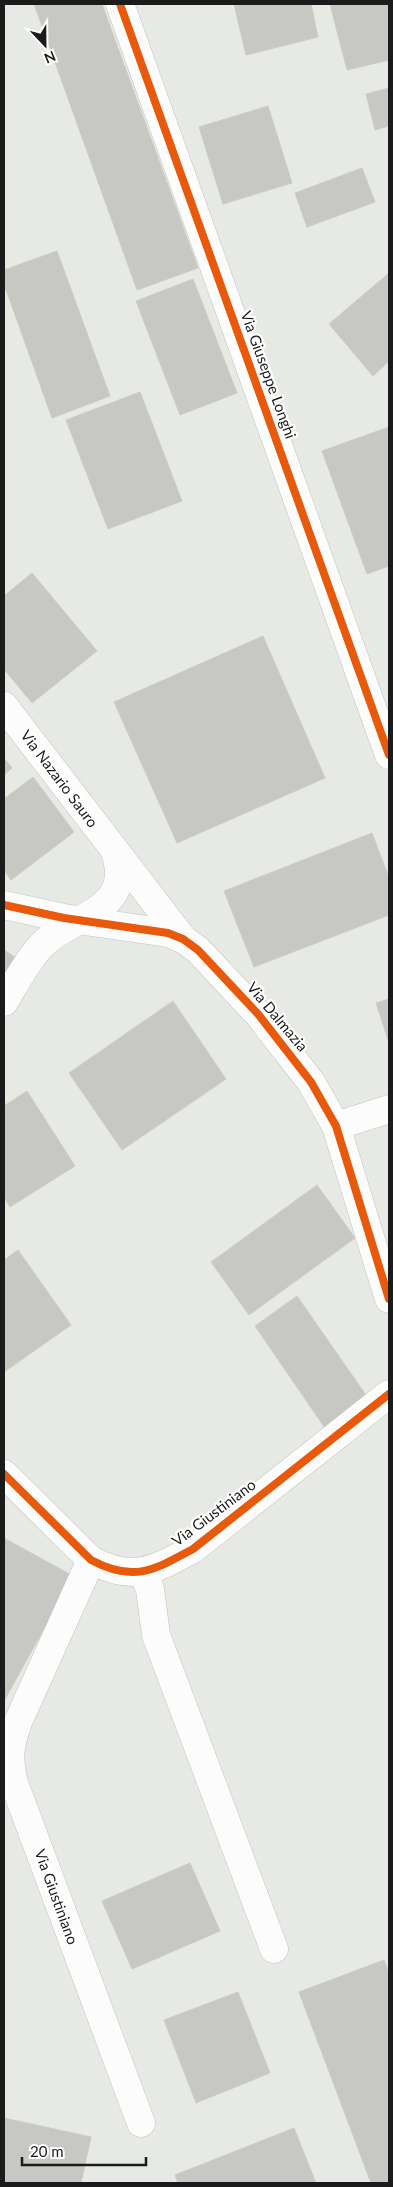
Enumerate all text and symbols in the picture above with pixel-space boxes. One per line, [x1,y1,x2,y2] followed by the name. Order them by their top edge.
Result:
[20,20,70,70] north arrow
[42,48,58,67] text: N
[237,308,300,441] street label: Via Giuseppe Longhi
[17,726,102,830] street label: Via Nazario Sauro
[244,978,312,1055] street label: Via Dalmazia
[168,1475,259,1549] street label: Via Giustiniano
[31,1847,82,1947] street label: Via Giustiniano
[22,2134,146,2166] scale bar
[30,2142,64,2160] text: 20 m

